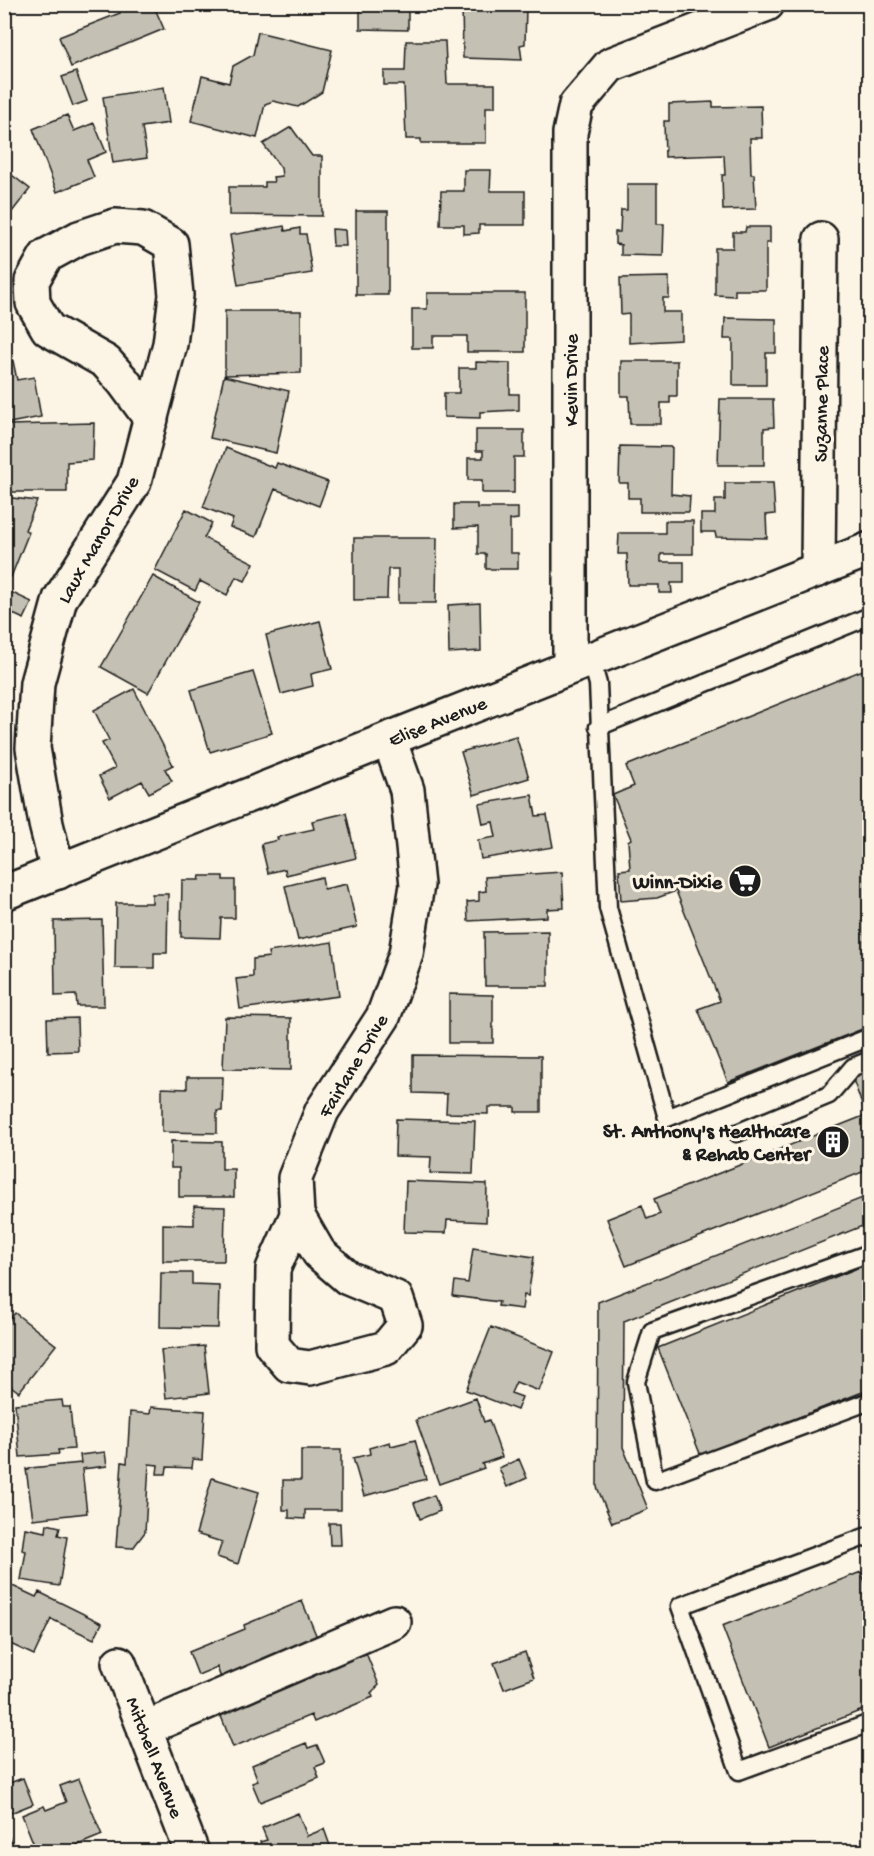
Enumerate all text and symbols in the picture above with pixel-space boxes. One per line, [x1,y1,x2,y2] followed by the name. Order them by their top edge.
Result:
[562,333,585,426] street label: Kevin Drive
[811,345,836,462] street label: Suzanne Place
[54,472,146,609] street label: Laux Manor Drive
[386,693,491,753] street label: Elise Avenue
[727,863,763,899] supermarket icon: Winn-Dixie
[632,873,723,896] place label: Winn-Dixie
[315,1010,395,1123] street label: Fairlane Drive
[603,1122,812,1168] place label: St. Anthony's Healthcare & Rehab Center
[815,1124,851,1160] building icon: St. Anthony's Healthcare & Rehab Center
[119,1694,187,1823] street label: Mitchell Avenue

